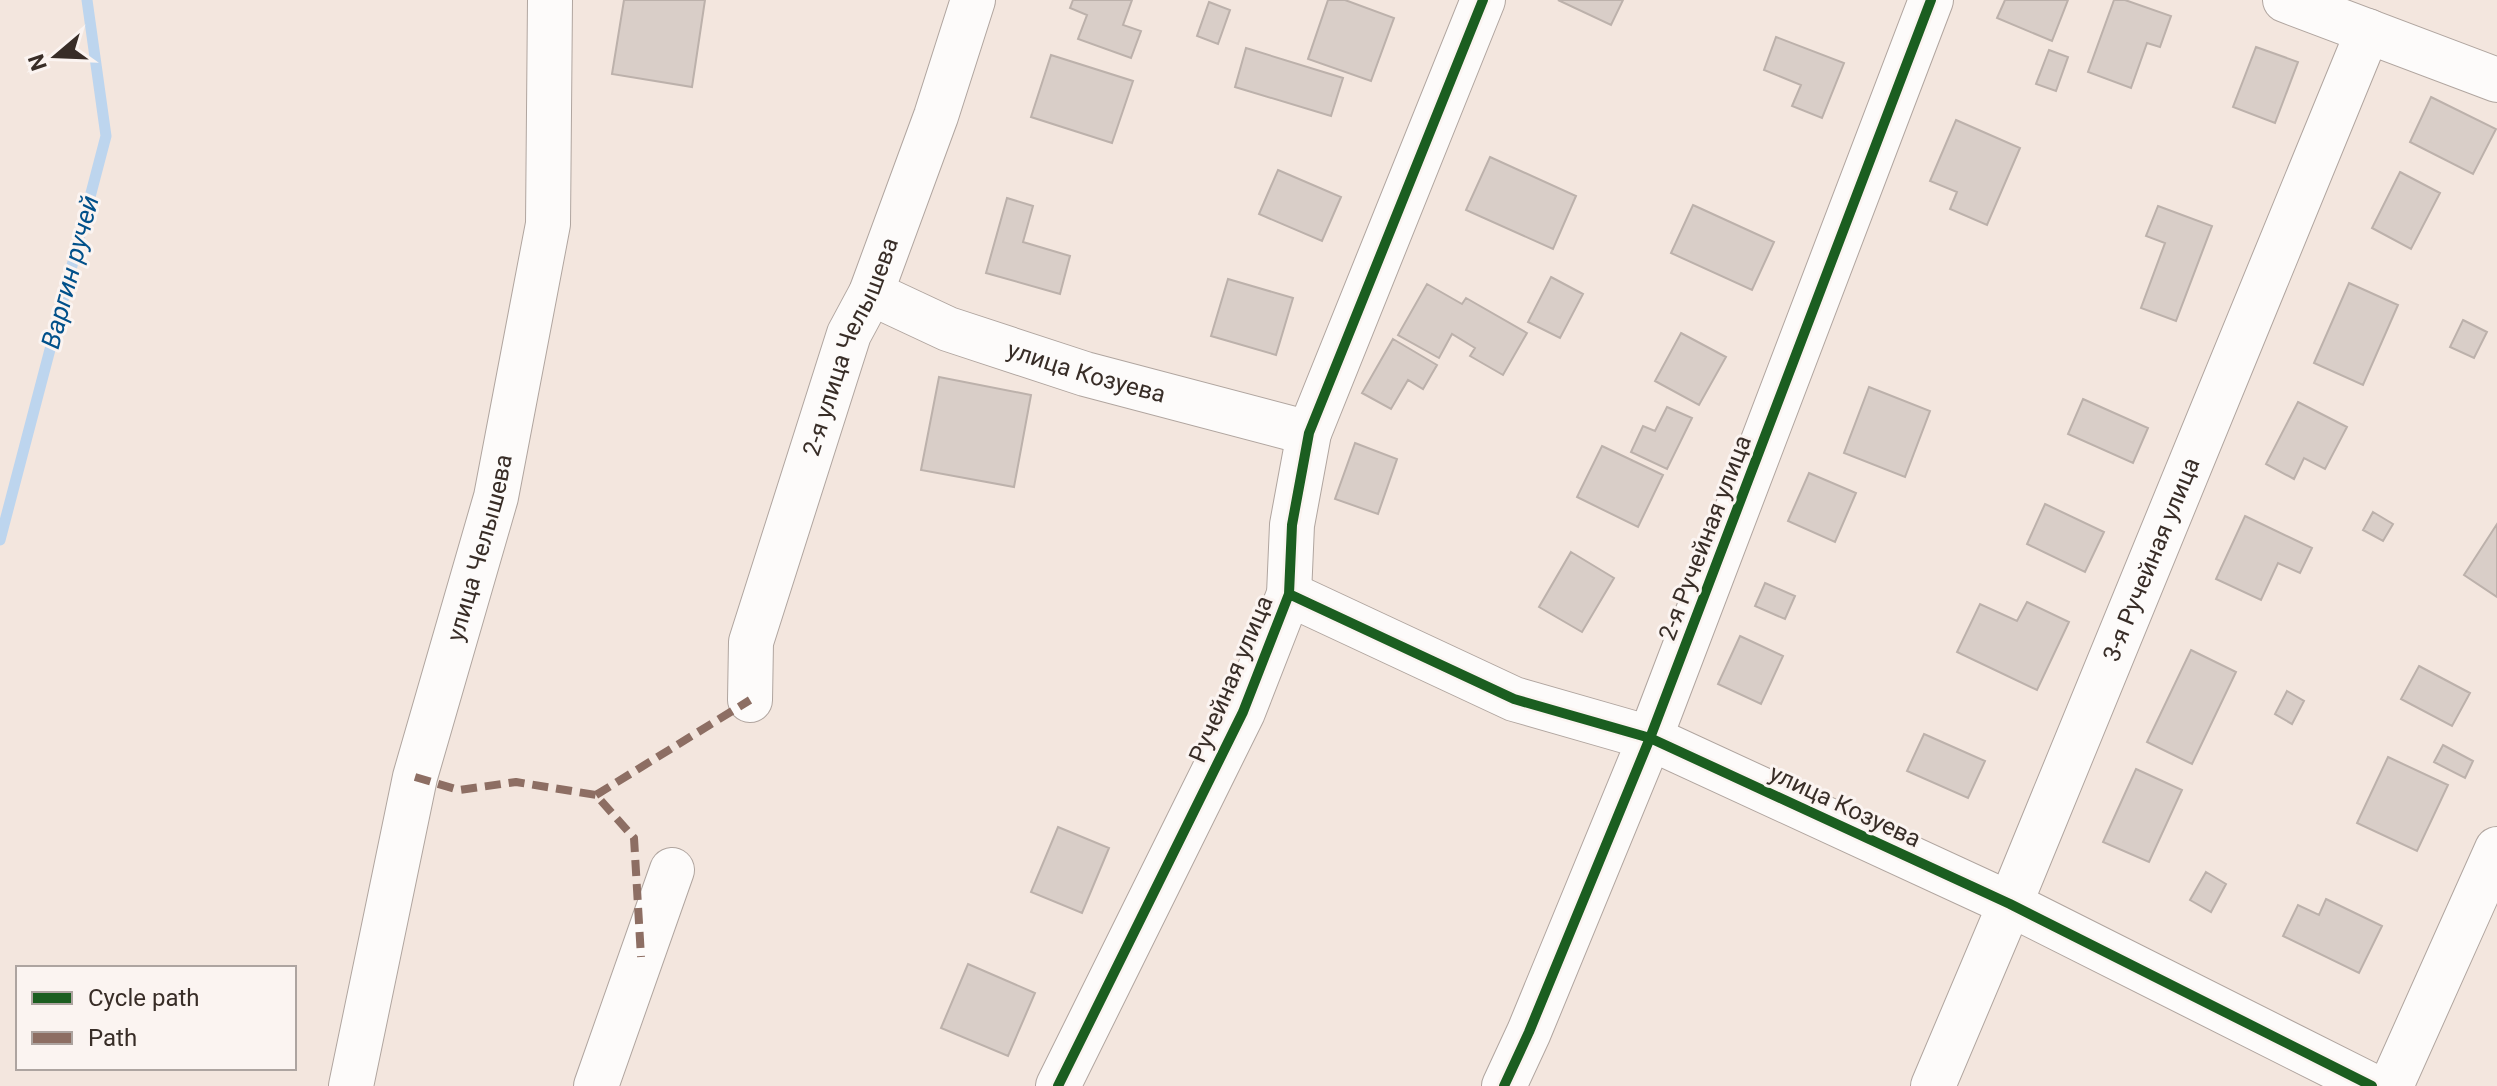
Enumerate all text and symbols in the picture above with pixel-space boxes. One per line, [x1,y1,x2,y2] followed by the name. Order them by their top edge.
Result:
[16,16,96,96] north arrow
[23,51,52,74] text: N
[35,192,105,352] water label: Варгин ручей
[797,234,904,459] street label: 2-я улица Челышева
[1004,335,1168,409] street label: улица Козуева
[1653,431,1757,645] street label: 2-я Ручейная улица
[441,452,518,644] street label: улица Челышева
[2097,454,2206,665] street label: 3-я Ручейная улица
[1183,592,1279,766] street label: Ручейная улица
[1765,759,1925,853] street label: улица Козуева
[16,966,296,1070] legend
[88,984,200,1012] text: Cycle path
[88,1024,137,1052] text: Path

